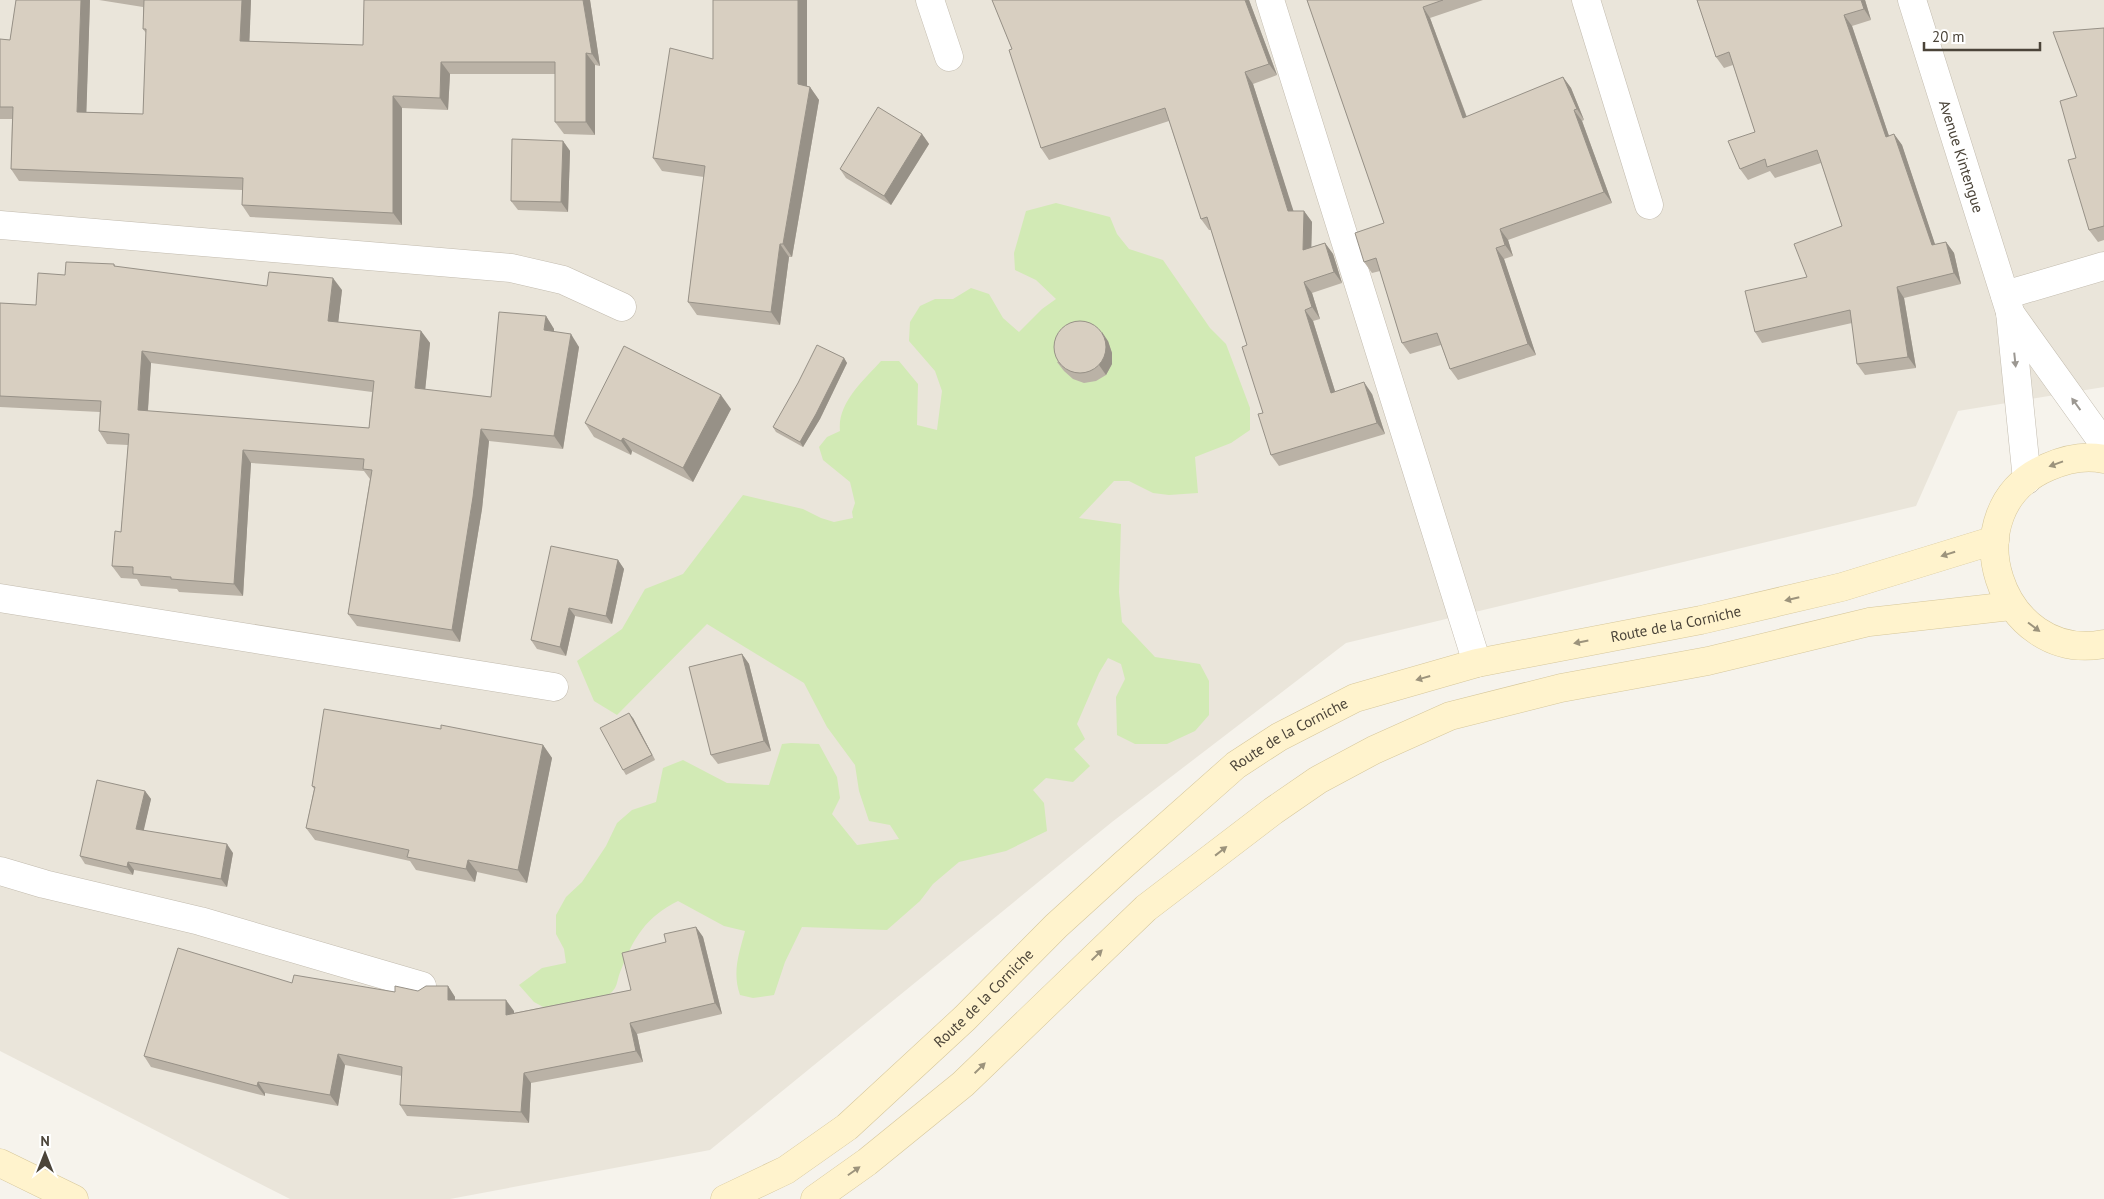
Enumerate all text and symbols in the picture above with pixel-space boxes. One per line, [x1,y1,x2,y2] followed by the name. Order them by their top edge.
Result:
[1924,20,2040,52] scale bar
[1932,27,1965,46] text: 20 m
[1935,98,1988,215] street label: Avenue Kintengue
[2011,353,2019,369] one-way arrow
[2071,397,2081,411] one-way arrow
[2048,460,2063,468] one-way arrow
[1941,551,1956,559] one-way arrow
[1784,595,1800,603] one-way arrow
[1609,601,1743,646] street label: Route de la Corniche
[2027,622,2040,633] one-way arrow
[1574,638,1589,646] one-way arrow
[1416,674,1431,682] one-way arrow
[1226,693,1351,775] street label: Route de la Corniche
[1214,846,1228,856] one-way arrow
[929,945,1037,1051] street label: Route de la Corniche
[1090,949,1102,961] one-way arrow
[974,1062,986,1074] one-way arrow
[20,1129,70,1179] north arrow
[40,1132,50,1150] text: N
[848,1166,861,1176] one-way arrow

